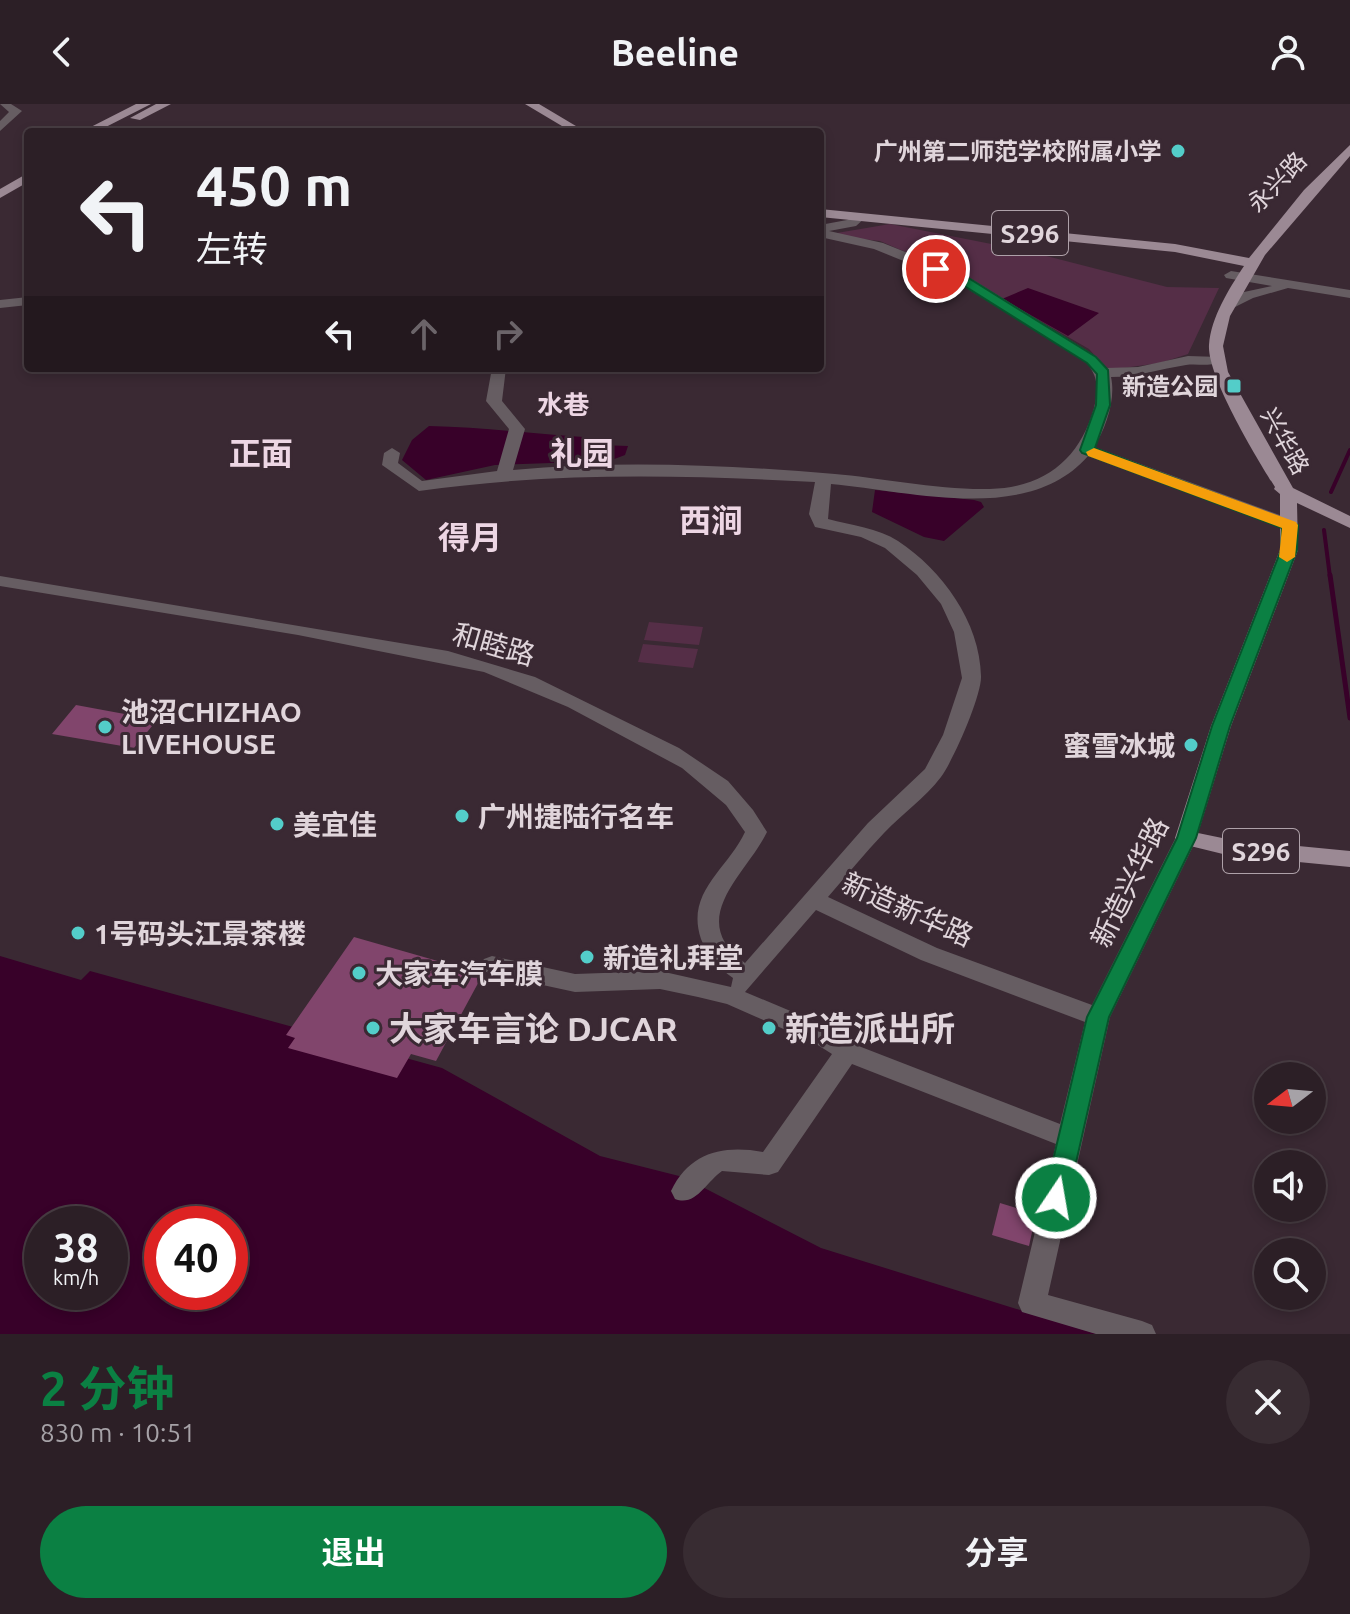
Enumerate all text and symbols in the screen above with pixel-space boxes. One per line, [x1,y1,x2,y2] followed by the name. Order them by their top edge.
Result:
[40,30,84,74] icon: back
[1266,30,1310,74] icon: person
[611,32,739,73] text: Beeline
[874,138,1162,165] place label: 广州第二师范学校附属小学
[1169,142,1187,160] marker: 广州第二师范学校附属小学
[1242,147,1312,217] street label: 永兴路
[196,154,352,217] text: 450 m
[64,160,168,264] icon: left
[992,211,1068,255] road number: S296
[196,228,268,269] text: 左转
[902,235,970,303] pin
[914,247,958,291] icon: arrive
[318,312,362,356] icon: left
[402,312,446,356] icon: ahead
[486,312,530,356] icon: right
[1122,373,1218,400] place label: 新造公园
[1225,377,1243,395] marker: 新造公园
[537,390,589,419] district label: 水巷
[1256,403,1314,479] street label: 兴华路
[229,435,293,471] district label: 正面
[550,435,614,471] district label: 礼园
[679,502,743,538] district label: 西涧
[438,519,502,555] district label: 得月
[449,618,539,670] street label: 和睦路
[121,696,302,759] place label: 池沼CHIZHAO LIVEHOUSE
[96,718,114,736] marker: 池沼CHIZHAO LIVEHOUSE
[1063,730,1175,761] place label: 蜜雪冰城
[1182,736,1200,754] marker: 蜜雪冰城
[478,801,674,832] place label: 广州捷陆行名车
[453,807,471,825] marker: 广州捷陆行名车
[293,809,377,840] place label: 美宜佳
[1084,812,1174,952] street label: 新造兴华路
[268,815,286,833] marker: 美宜佳
[1223,829,1299,873] road number: S296
[838,866,978,952] street label: 新造新华路
[94,918,306,949] place label: 1号码头江景茶楼
[69,924,87,942] marker: 1号码头江景茶楼
[603,942,743,973] place label: 新造礼拜堂
[578,948,596,966] marker: 新造礼拜堂
[375,958,543,989] place label: 大家车汽车膜
[350,964,368,982] marker: 大家车汽车膜
[389,1009,678,1047] place label: 大家车言论 DJCAR
[785,1009,955,1047] place label: 新造派出所
[364,1019,382,1037] marker: 大家车言论 DJCAR
[760,1019,778,1037] marker: 新造派出所
[1254,1062,1326,1134] north arrow
[1254,1062,1326,1310] map controls
[1254,1150,1326,1222] button: sound
[1014,1156,1098,1240] position arrow
[144,1206,248,1310] speed limit sign: 40
[53,1225,99,1270] text: 38
[1254,1238,1326,1310] button: search
[53,1266,99,1289] text: km/h
[1226,1360,1310,1444] button: close
[40,1361,174,1415] text: 2 分钟
[40,1418,196,1447] text: 830 m · 10:51
[40,1506,667,1598] button: 退出
[683,1506,1310,1598] button: 分享

